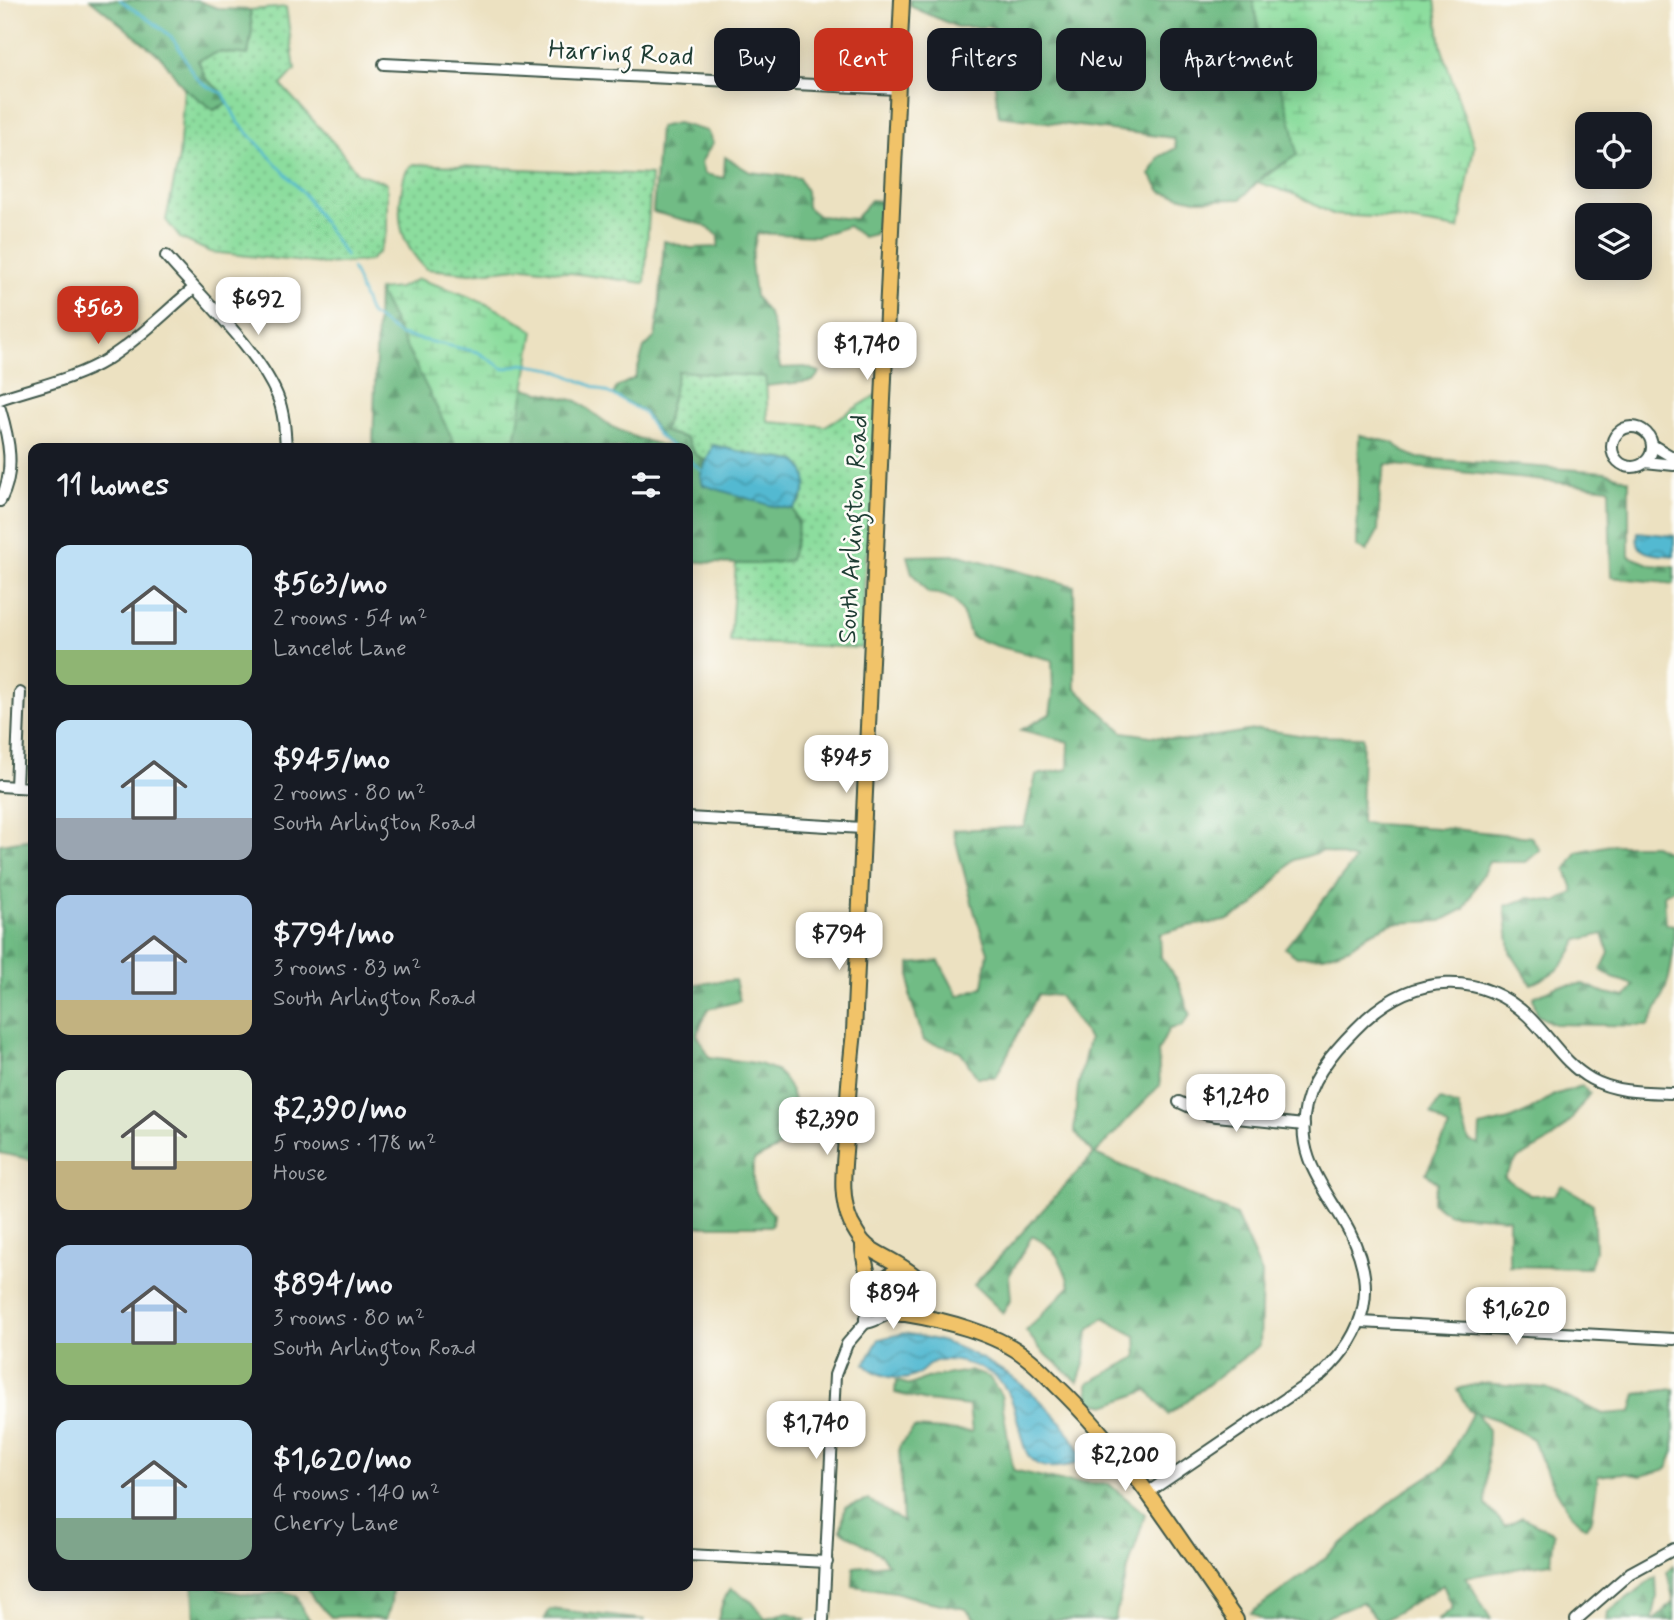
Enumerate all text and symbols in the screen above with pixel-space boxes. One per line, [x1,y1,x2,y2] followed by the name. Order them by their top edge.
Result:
[714,28,800,91] chip: Buy
[814,28,913,91] chip: Rent
[927,28,1042,91] chip: Filters
[1056,28,1146,91] chip: New
[1160,28,1317,91] chip: Apartment
[547,33,694,78] street label: Harring Road
[1575,112,1652,280] map controls
[1575,112,1652,189] button: locate
[1575,203,1652,280] button: layers
[217,278,299,337] pin: $692
[232,285,284,315] text: $692
[57,286,139,346] pin: $563
[73,294,123,324] text: $563
[810,322,924,382] pin: $1,740
[834,330,900,360] text: $1,740
[831,414,880,645] street label: South Arlington Road
[56,466,169,505] text: 11 homes
[627,466,665,504] icon: filters
[273,565,387,604] text: $563/mo
[112,573,196,657] icon: home
[273,604,427,634] text: 2 rooms · 54 m²
[273,634,407,664] text: Lancelot Lane
[805,736,887,795] pin: $945
[273,740,390,779] text: $945/mo
[820,743,872,773] text: $945
[112,748,196,832] icon: home
[273,779,426,809] text: 2 rooms · 80 m²
[273,809,476,839] text: South Arlington Road
[798,912,880,972] pin: $794
[273,915,394,954] text: $794/mo
[812,920,866,950] text: $794
[112,923,196,1007] icon: home
[273,954,421,984] text: 3 rooms · 83 m²
[273,984,476,1014] text: South Arlington Road
[1179,1074,1293,1134] pin: $1,240
[1202,1082,1270,1112] text: $1,240
[273,1090,407,1129] text: $2,390/mo
[112,1098,196,1182] icon: home
[770,1098,884,1157] pin: $2,390
[795,1105,859,1135] text: $2,390
[273,1129,436,1159] text: 5 rooms · 178 m²
[273,1159,327,1189] text: House
[273,1265,393,1304] text: $894/mo
[852,1272,934,1331] pin: $894
[112,1273,196,1357] icon: home
[866,1279,920,1309] text: $894
[1459,1288,1573,1347] pin: $1,620
[1482,1295,1550,1325] text: $1,620
[273,1304,425,1334] text: 3 rooms · 80 m²
[273,1334,476,1364] text: South Arlington Road
[759,1402,873,1461] pin: $1,740
[783,1409,849,1439] text: $1,740
[1068,1434,1182,1493] pin: $2,200
[273,1440,412,1479] text: $1,620/mo
[1091,1441,1159,1471] text: $2,200
[112,1448,196,1532] icon: home
[273,1479,440,1509] text: 4 rooms · 140 m²
[273,1509,399,1539] text: Cherry Lane

